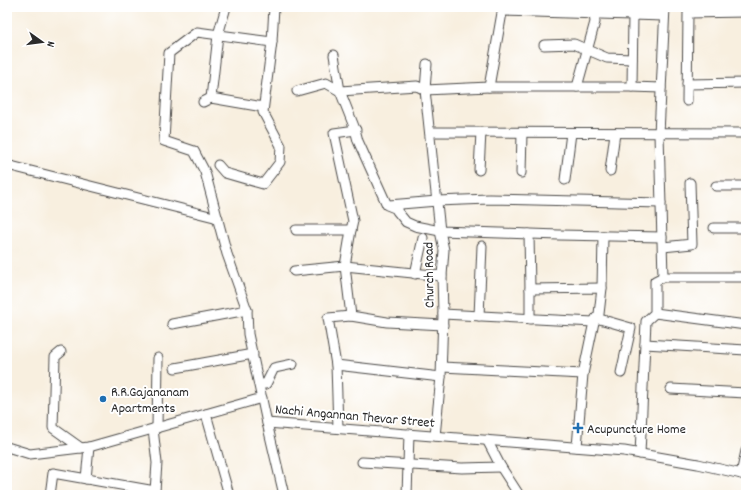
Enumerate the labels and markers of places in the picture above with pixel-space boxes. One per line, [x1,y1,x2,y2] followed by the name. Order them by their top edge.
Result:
[111,383,189,419] place label: R.R.Gajananam Apartments
[98,394,108,404] marker: R.R.Gajananam Apartments
[587,420,686,440] place label: Acupuncture Home
[572,422,584,434] marker: Acupuncture Home

